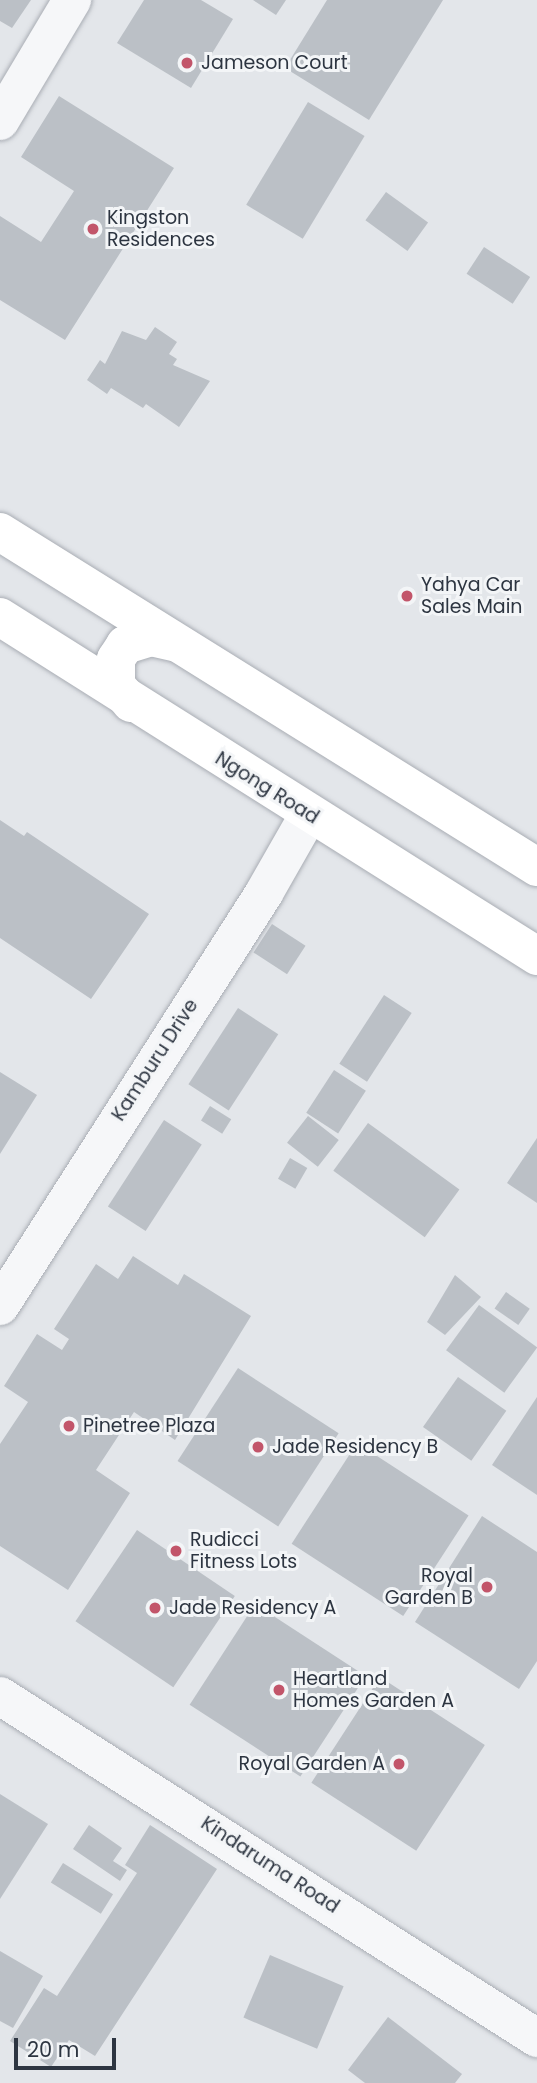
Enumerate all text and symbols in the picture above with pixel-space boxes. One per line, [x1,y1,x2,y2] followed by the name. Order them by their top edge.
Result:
[201,52,348,74] place label: Jameson Court
[179,55,195,71] marker: Jameson Court
[107,207,215,251] place label: Kingston Residences
[85,221,101,237] marker: Kingston Residences
[421,574,522,618] place label: Yahya Car Sales Main
[399,588,415,604] marker: Yahya Car Sales Main
[211,747,323,829] street label: Ngong Road
[107,995,203,1125] street label: Kamburu Drive
[83,1415,215,1437] place label: Pinetree Plaza
[61,1418,77,1434] marker: Pinetree Plaza
[272,1436,438,1458] place label: Jade Residency B
[250,1439,266,1455] marker: Jade Residency B
[190,1529,297,1573] place label: Rudicci Fitness Lots
[168,1543,184,1559] marker: Rudicci Fitness Lots
[385,1565,473,1609] place label: Royal Garden B
[479,1579,495,1595] marker: Royal Garden B
[169,1597,336,1619] place label: Jade Residency A
[147,1600,163,1616] marker: Jade Residency A
[293,1668,454,1712] place label: Heartland Homes Garden A
[271,1682,287,1698] marker: Heartland Homes Garden A
[239,1753,385,1775] place label: Royal Garden A
[391,1756,407,1772] marker: Royal Garden A
[197,1812,343,1918] street label: Kindaruma Road
[18,2024,119,2068] scale bar
[27,2035,80,2064] text: 20 m

